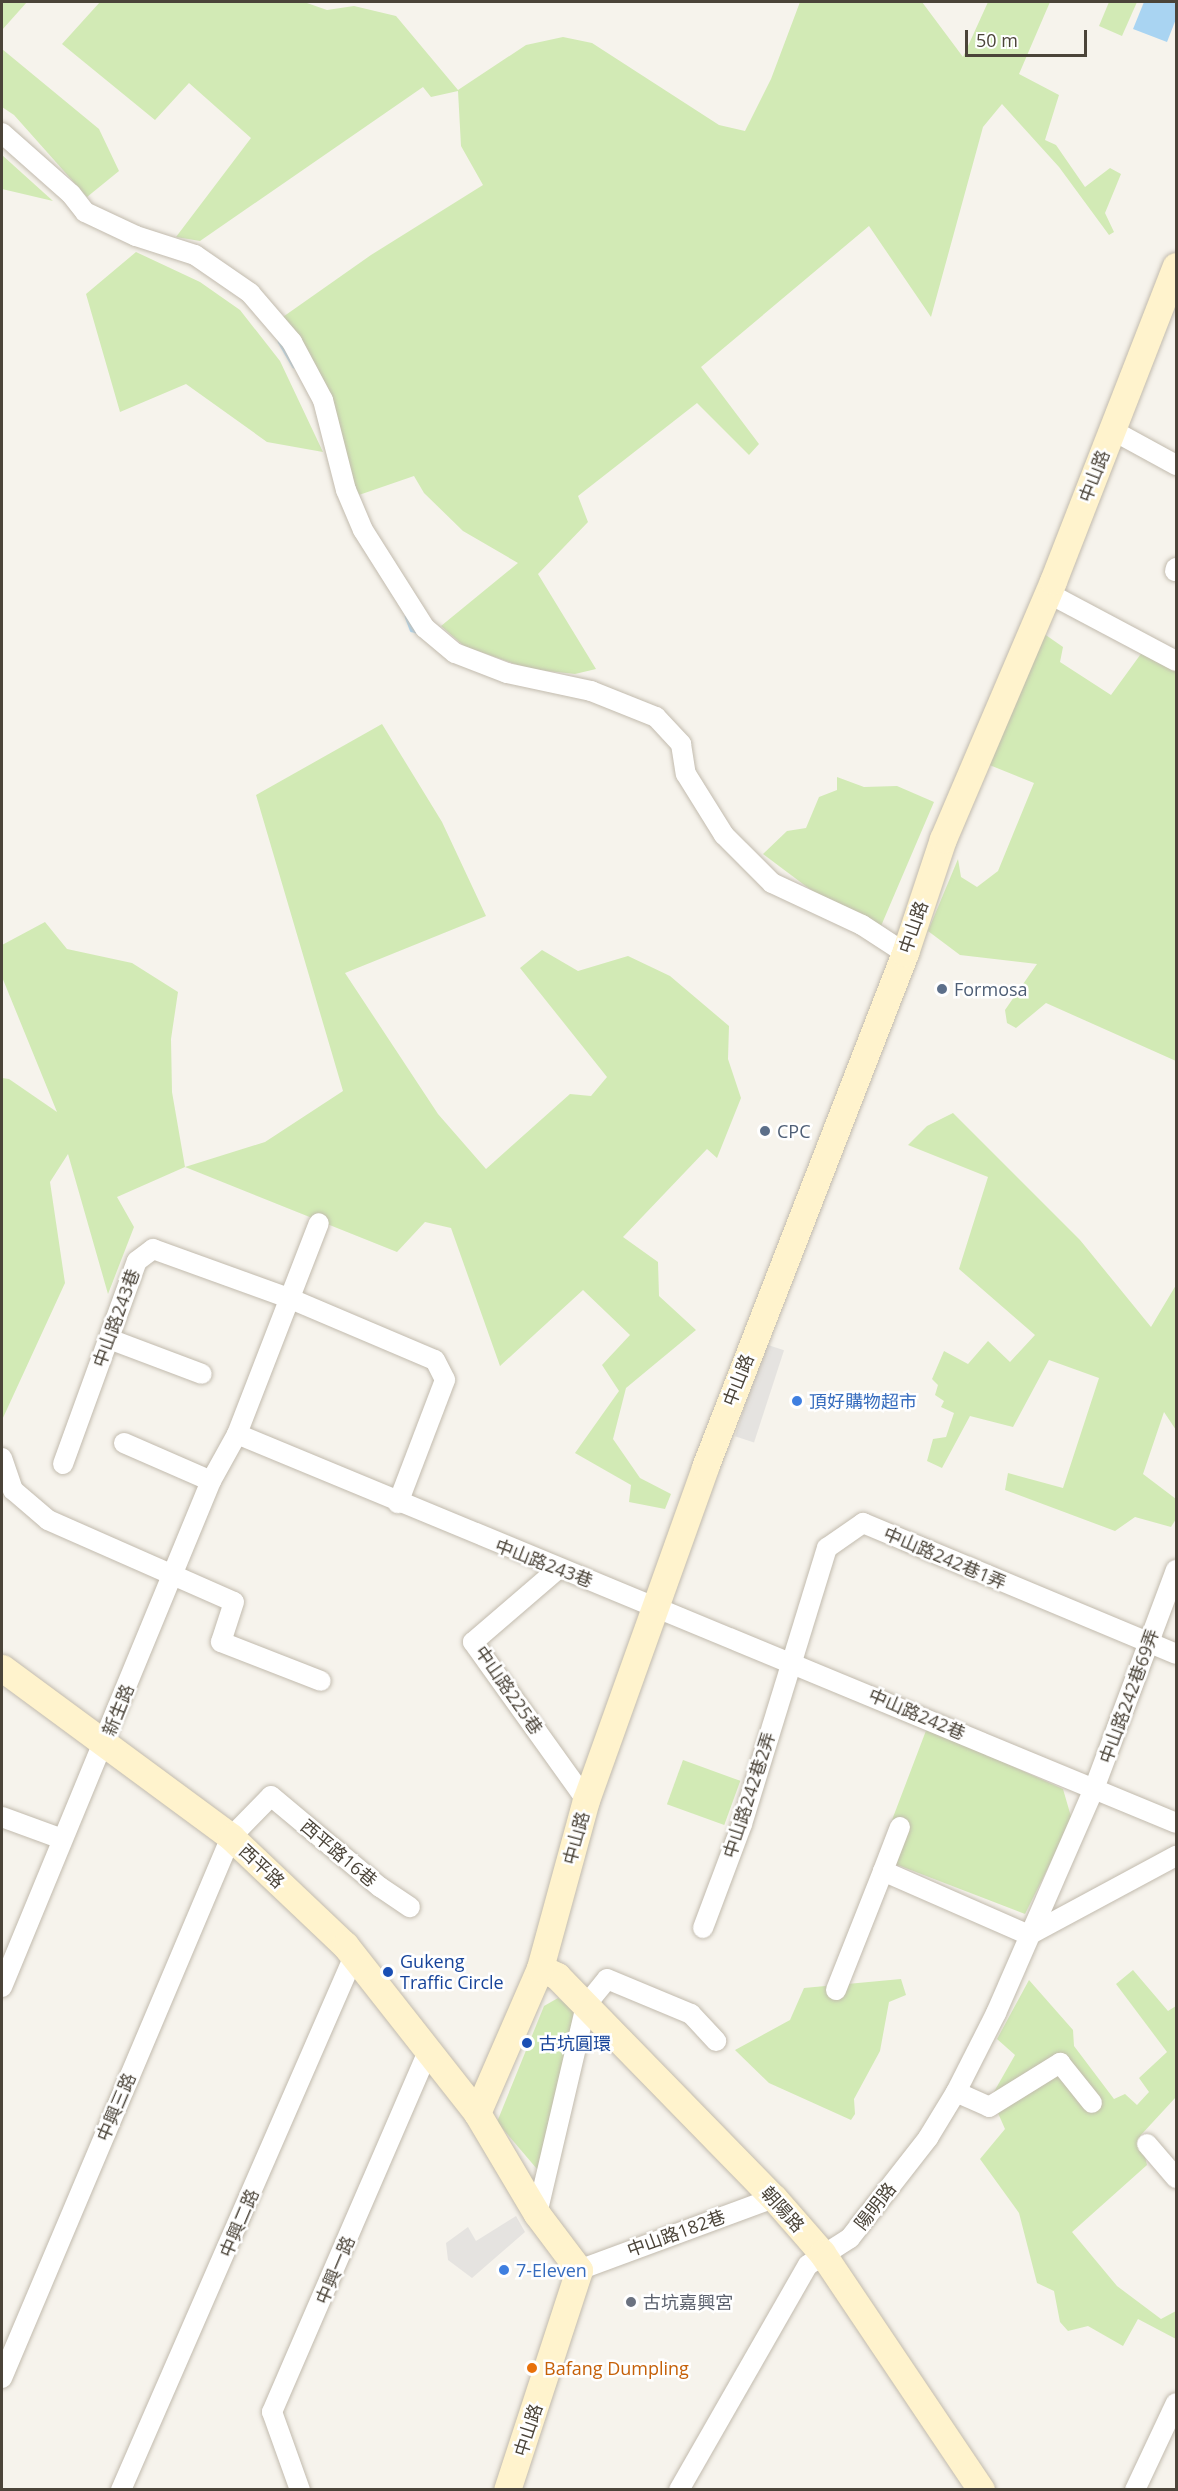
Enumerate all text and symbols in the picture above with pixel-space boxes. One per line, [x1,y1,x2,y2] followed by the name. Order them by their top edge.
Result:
[968,18,1090,56] scale bar
[976,28,1018,52] text: 50 m
[1074,447,1114,505] street label: 中山路
[894,898,932,956] street label: 中山路
[954,978,1028,1000] place label: Formosa
[935,982,949,996] marker: Formosa
[777,1120,811,1142] place label: CPC
[758,1124,772,1138] marker: CPC
[88,1266,144,1370] street label: 中山路243巷
[718,1351,758,1409] street label: 中山路
[809,1390,917,1412] place label: 頂好購物超市
[790,1394,804,1408] marker: 頂好購物超市
[880,1522,1010,1594] street label: 中山路242巷1弄
[492,1534,596,1592] street label: 中山路243巷
[1095,1626,1163,1766] street label: 中山路242巷69弄
[471,1642,547,1738] street label: 中山路225巷
[98,1681,138,1739] street label: 新生路
[865,1684,969,1744] street label: 中山路242巷
[718,1729,780,1861] street label: 中山路242巷2弄
[559,1809,593,1867] street label: 中山路
[297,1815,381,1891] street label: 西平路16巷
[235,1840,289,1892] street label: 西平路
[400,1951,504,1994] place label: Gukeng Traffic Circle
[381,1965,395,1979] marker: Gukeng Traffic Circle
[539,2032,611,2054] place label: 古坑圓環
[520,2036,534,2050] marker: 古坑圓環
[92,2070,140,2144] street label: 中興三路
[850,2178,900,2234] street label: 陽明路
[757,2182,809,2236] street label: 朝陽路
[215,2186,263,2260] street label: 中興二路
[624,2205,728,2261] street label: 中山路182巷
[311,2233,359,2307] street label: 中興一路
[516,2259,587,2281] place label: 7-Eleven
[497,2263,511,2277] marker: 7-Eleven
[643,2291,733,2313] place label: 古坑嘉興宮
[624,2295,638,2309] marker: 古坑嘉興宮
[544,2357,689,2379] place label: Bafang Dumpling
[525,2361,539,2375] marker: Bafang Dumpling
[509,2401,547,2459] street label: 中山路

